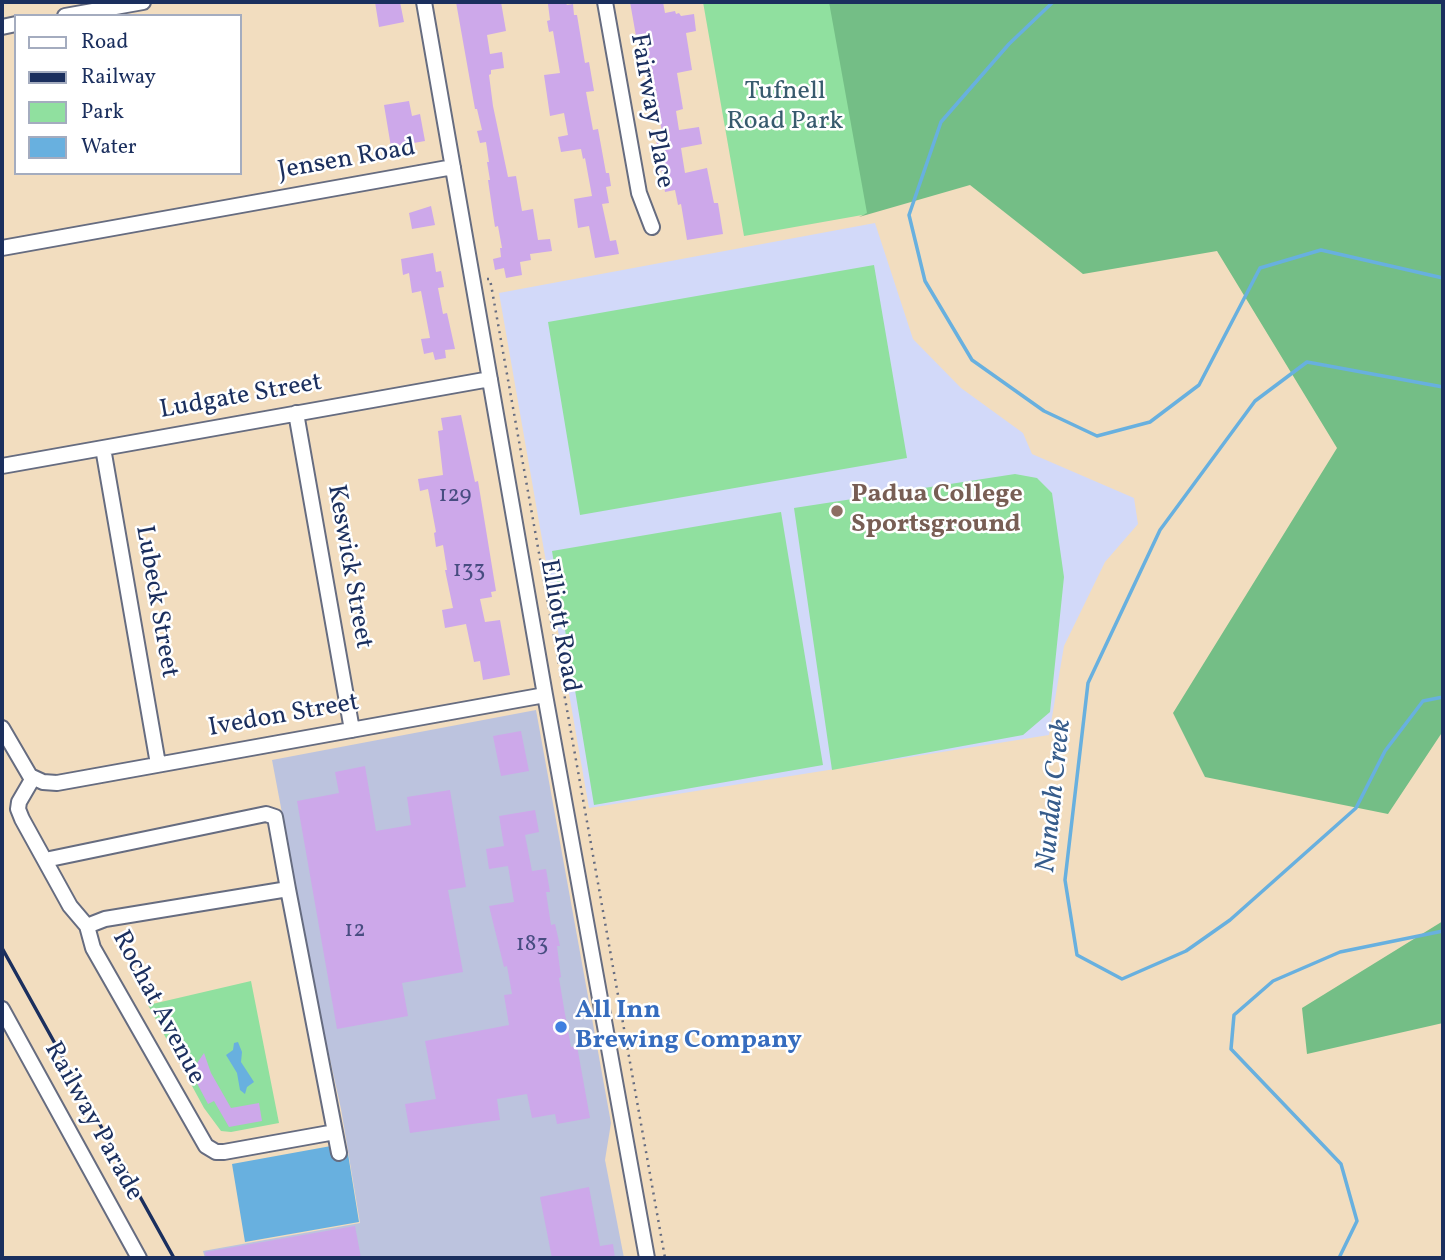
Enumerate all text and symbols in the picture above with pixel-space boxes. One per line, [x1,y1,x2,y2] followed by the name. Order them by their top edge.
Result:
[14,14,242,175] legend
[81,28,128,57] text: Road
[621,31,679,191] street label: Fairway Place
[81,63,156,92] text: Railway
[726,77,844,138] park label: Tufnell Road Park
[81,98,124,127] text: Park
[81,133,137,162] text: Water
[276,134,418,188] street label: Jensen Road
[157,368,325,428] street label: Ludgate Street
[851,480,1023,542] place label: Padua College Sportsground
[318,483,378,651] street label: Keswick Street
[439,483,471,511] house number: 129
[829,503,845,519] marker: Padua College Sportsground
[126,523,184,681] street label: Lubeck Street
[531,557,585,695] street label: Elliott Road
[453,558,485,586] house number: 133
[206,688,362,746] street label: Ivedon Street
[1031,718,1081,874] water label: Nundah Creek
[344,918,366,946] house number: 12
[103,926,211,1090] street label: Rochat Avenue
[516,932,548,960] house number: 183
[575,996,802,1058] place label: All Inn Brewing Company
[553,1019,569,1035] marker: All Inn Brewing Company
[36,1037,148,1207] street label: Railway Parade

